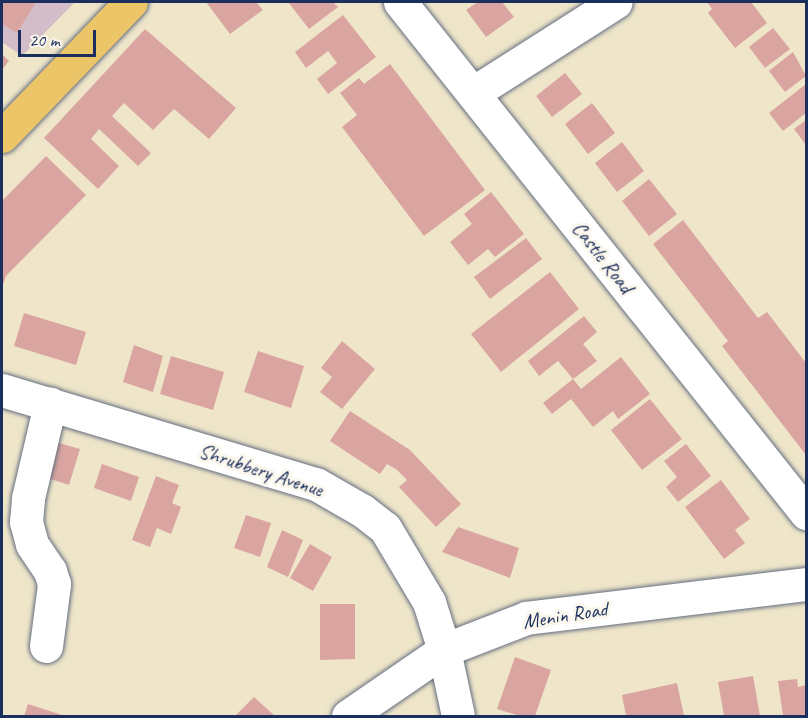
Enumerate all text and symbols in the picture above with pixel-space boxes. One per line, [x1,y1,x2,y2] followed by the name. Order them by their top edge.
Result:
[21,18,99,56] scale bar
[29,29,60,51] text: 20 m
[567,216,639,298] street label: Castle Road
[196,438,326,502] street label: Shrubbery Avenue
[521,596,609,634] street label: Menin Road

